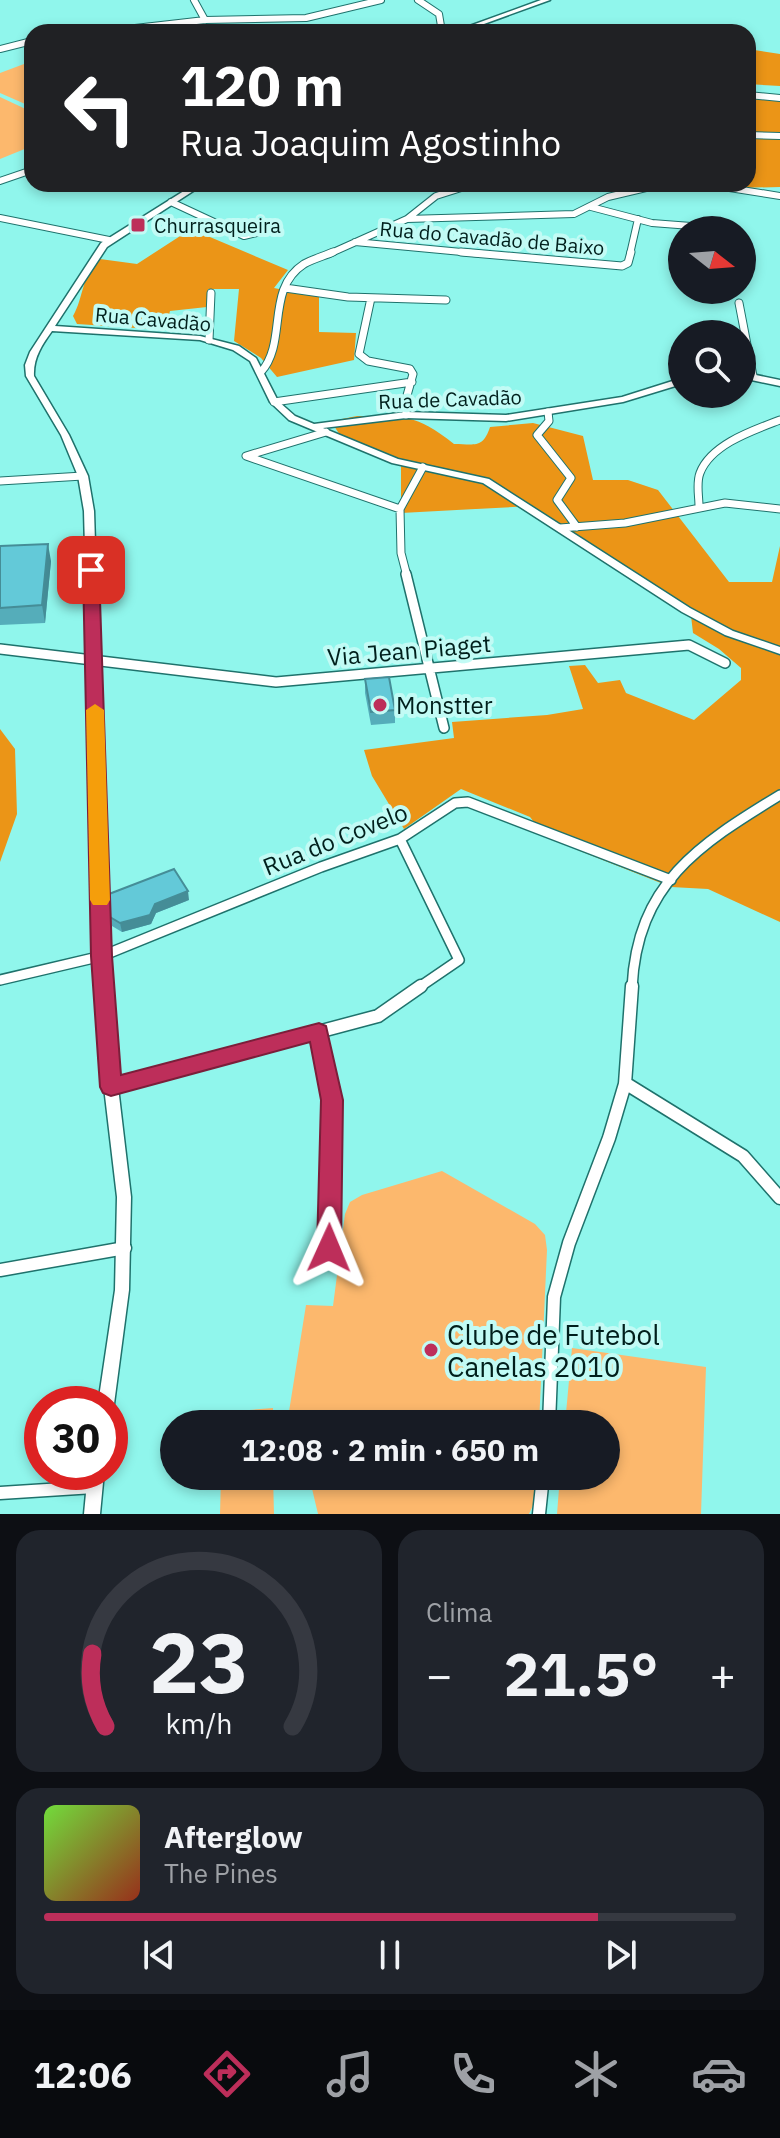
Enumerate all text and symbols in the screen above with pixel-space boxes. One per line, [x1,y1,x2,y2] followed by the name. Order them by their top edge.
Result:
[180,49,344,121] text: 120 m
[48,56,152,160] icon: left
[180,119,561,166] text: Rua Joaquim Agostinho
[154,212,281,239] place label: Churrasqueira
[378,215,606,261] street label: Rua do Cavadão de Baixo
[129,216,147,234] marker: Churrasqueira
[668,216,756,304] north arrow
[668,216,756,408] map controls
[94,300,212,338] street label: Rua Cavadão
[668,320,756,408] button: search
[378,383,522,415] street label: Rua de Cavadão
[57,536,125,604] pin
[69,548,113,592] icon: arrive
[326,627,492,673] street label: Via Jean Piaget
[396,689,493,721] place label: Monstter
[371,696,389,714] marker: Monstter
[258,795,412,883] street label: Rua do Covelo
[287,1206,371,1290] position arrow
[447,1316,660,1385] place label: Clube de Futebol Canelas 2010
[422,1341,440,1359] marker: Clube de Futebol Canelas 2010
[24,1386,128,1490] speed limit sign: 30
[241,1430,539,1469] text: 12:08 · 2 min · 650 m
[426,1595,492,1629] text: Clima
[149,1608,249,1716] text: 23
[504,1634,658,1713] text: 21.5°
[426,1646,452,1703] text: −
[710,1646,736,1703] text: +
[165,1705,233,1742] text: km/h
[164,1817,303,1856] text: Afterglow
[164,1856,278,1890] text: The Pines
[137,1933,181,1977] icon: previous
[368,1933,412,1977] icon: pause
[599,1933,643,1977] icon: next
[199,2046,255,2102] icon: directions
[322,2046,378,2102] icon: music
[445,2046,501,2102] icon: phone
[568,2046,624,2102] icon: climate
[691,2046,747,2102] icon: car
[33,2051,132,2098] text: 12:06

